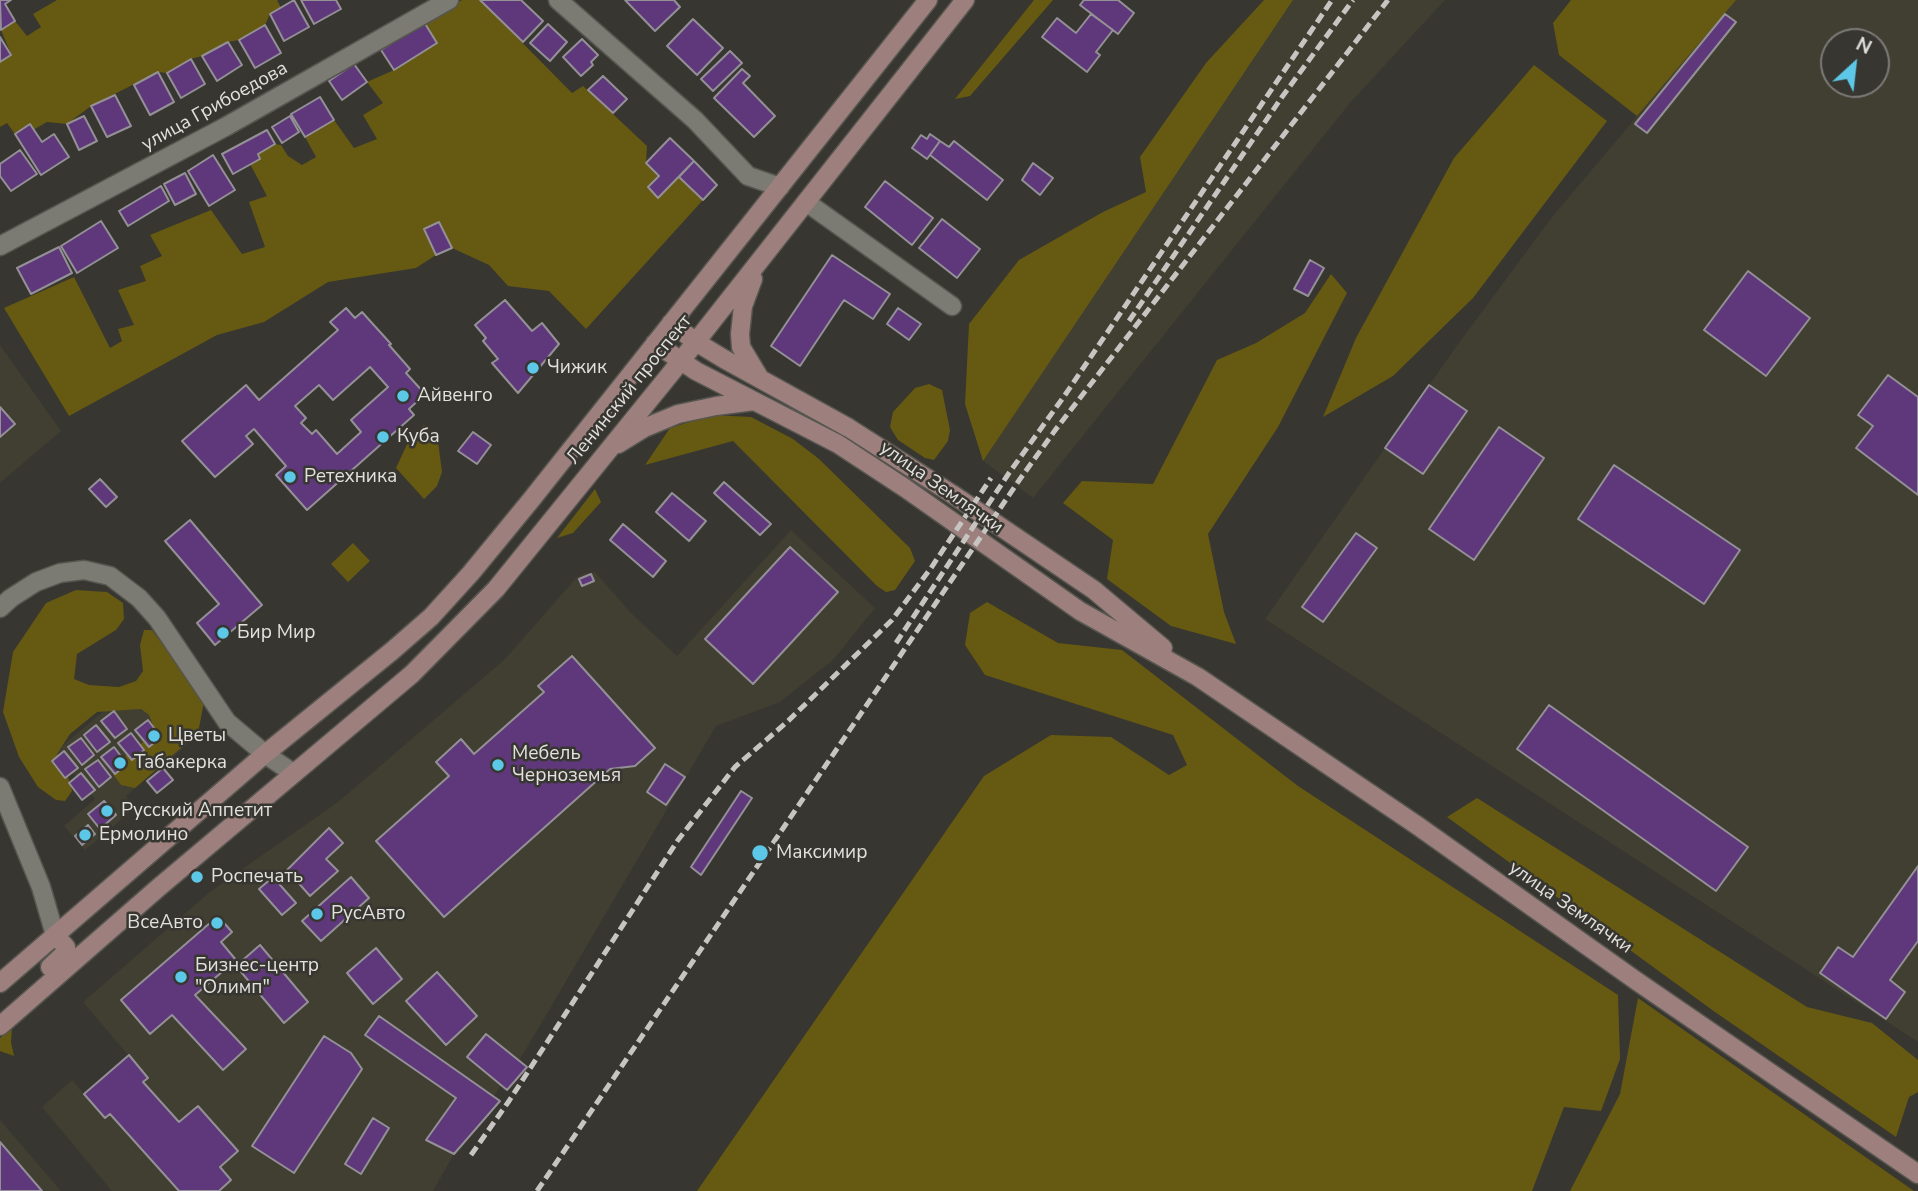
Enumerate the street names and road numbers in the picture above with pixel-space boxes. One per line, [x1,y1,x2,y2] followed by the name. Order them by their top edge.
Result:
[138,57,292,157] street label: улица Грибоедова
[563,311,697,469] street label: Ленинский проспект
[875,437,1007,539] street label: улица Землячки
[1504,857,1636,959] street label: улица Землячки

